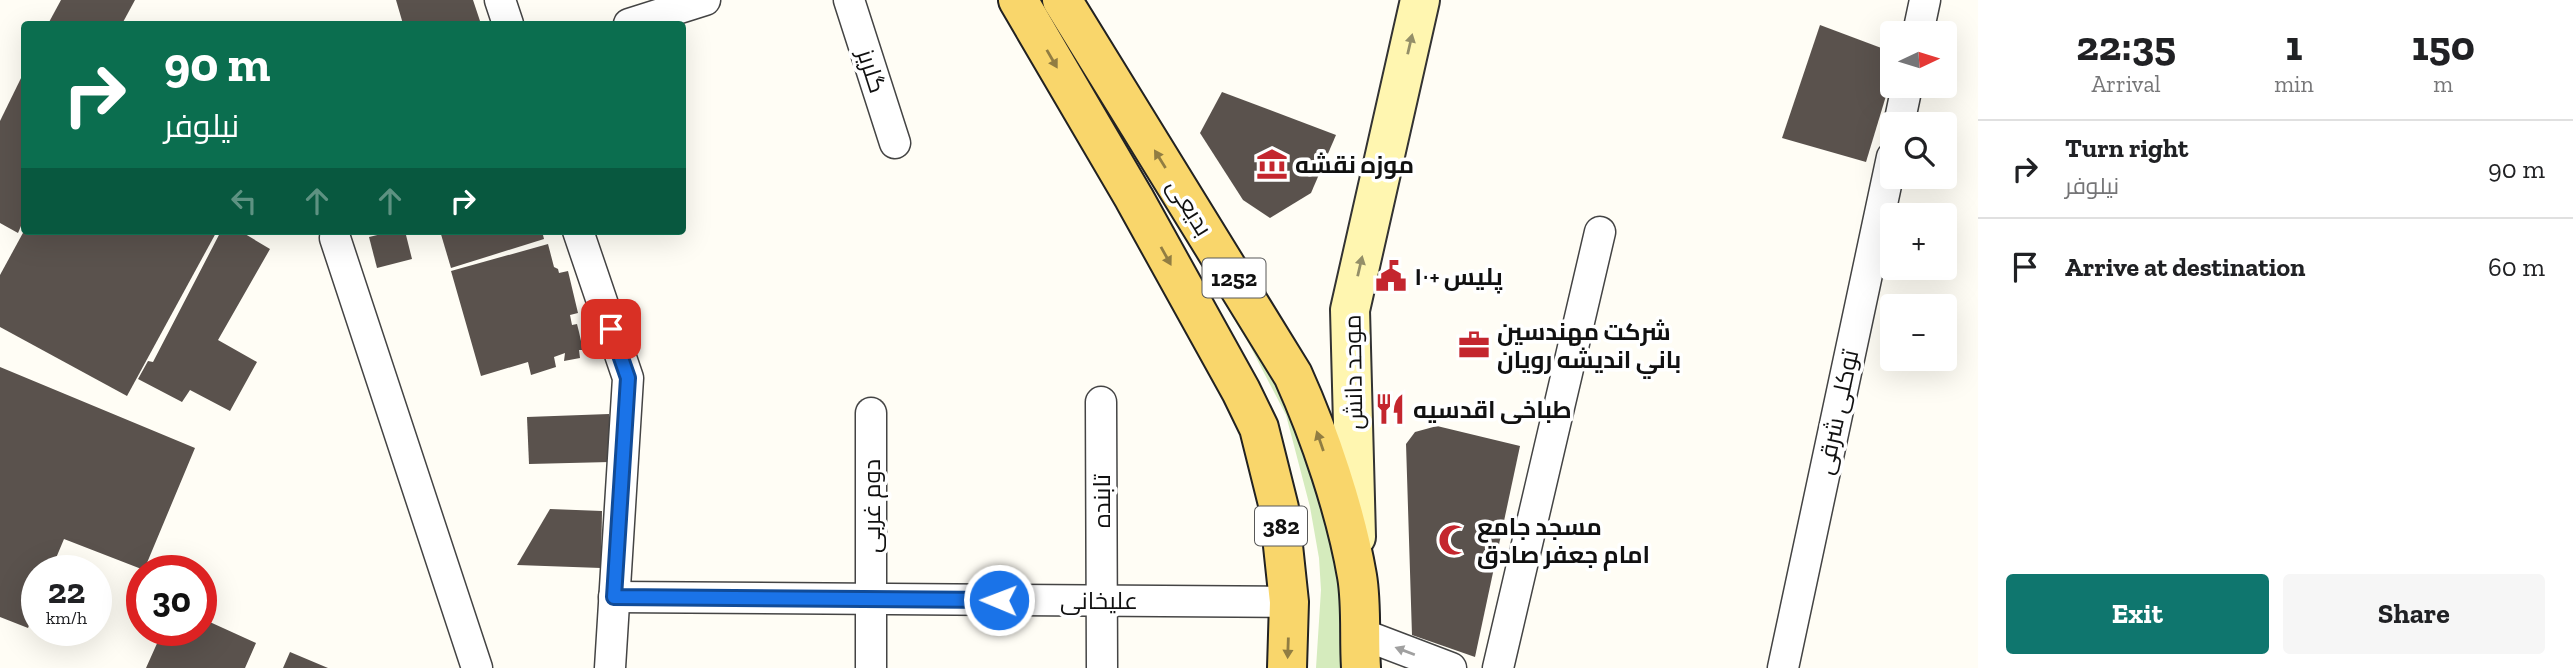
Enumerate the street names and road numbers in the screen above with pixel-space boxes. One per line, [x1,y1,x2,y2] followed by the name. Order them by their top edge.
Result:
[851,44,893,97] street label: گلریز
[1161,173,1219,241] street label: بدیعی
[1202,258,1266,298] road number: 1252
[1337,314,1369,430] street label: موحد دانش
[1810,346,1865,477] street label: توکلی شرقی
[857,459,888,553] street label: دوم غربی
[1087,474,1116,528] street label: تابنده
[1255,506,1307,546] road number: 382
[1060,586,1138,615] street label: علیخانی

